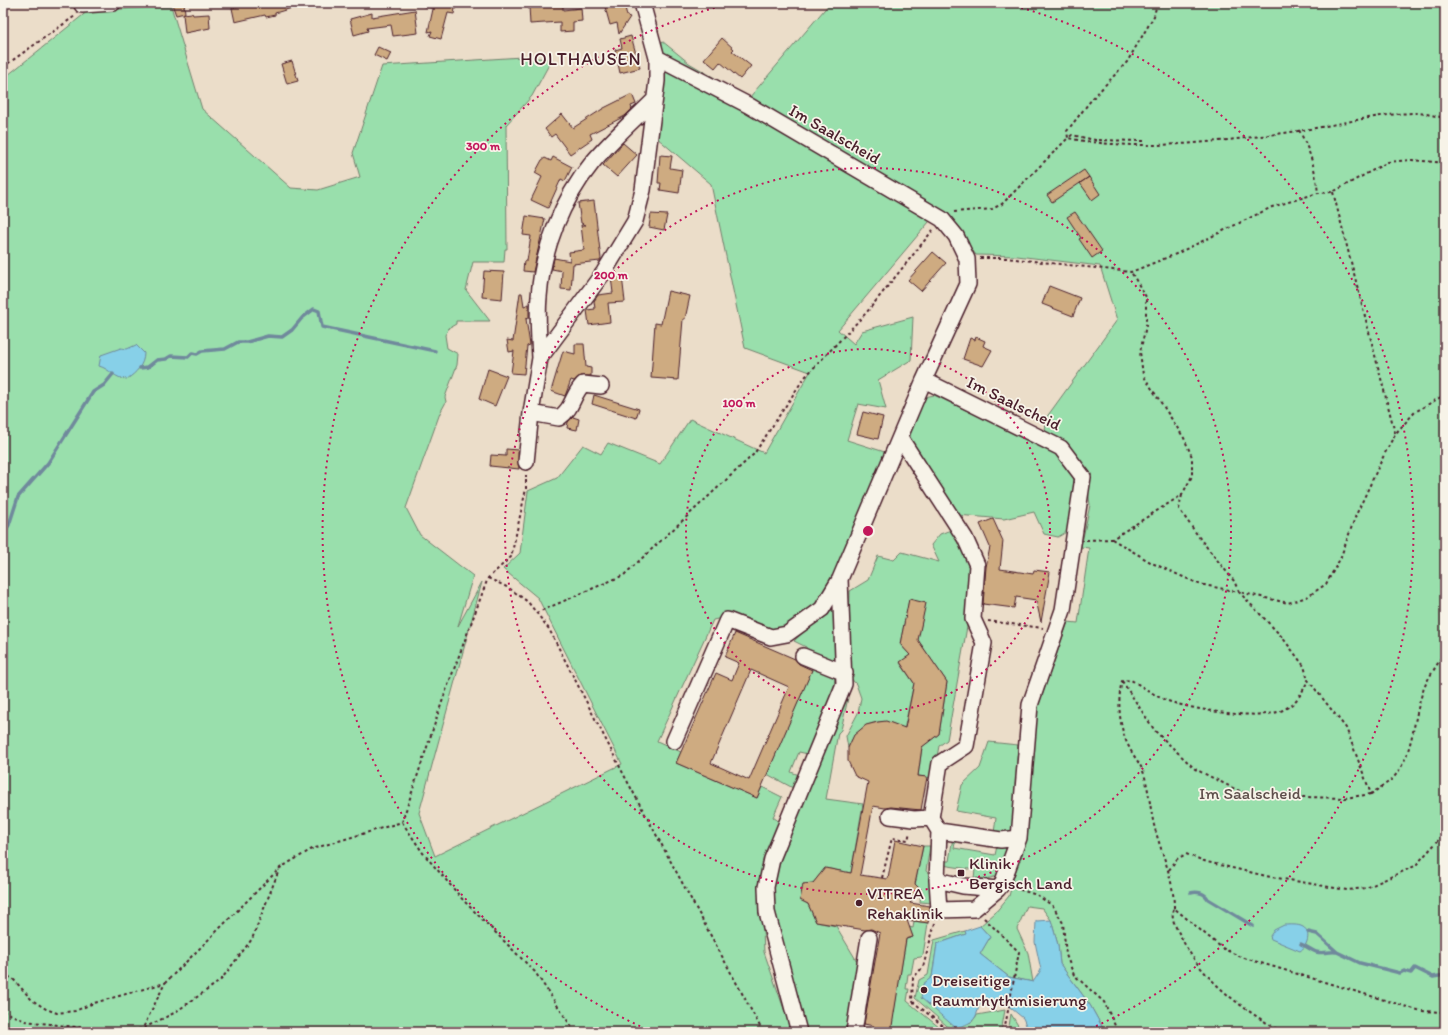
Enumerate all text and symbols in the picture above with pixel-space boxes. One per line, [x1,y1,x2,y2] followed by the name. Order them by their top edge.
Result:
[520,48,642,70] district label: HOLTHAUSEN
[786,100,885,169] street label: Im Saalscheid
[466,139,501,153] text: 300 m
[594,268,629,282] text: 200 m
[964,372,1065,435] street label: Im Saalscheid
[722,396,756,410] text: 100 m
[861,524,875,538] centre of rings
[1199,783,1302,803] park label: Im Saalscheid
[969,853,1073,893] place label: Klinik Bergisch Land
[956,868,966,878] marker: Klinik Bergisch Land
[867,883,944,923] place label: VITREA Rehaklinik
[854,898,864,908] marker: VITREA Rehaklinik
[932,970,1087,1010] place label: Dreiseitige Raumrhythmisierung
[919,985,929,995] marker: Dreiseitige Raumrhythmisierung

